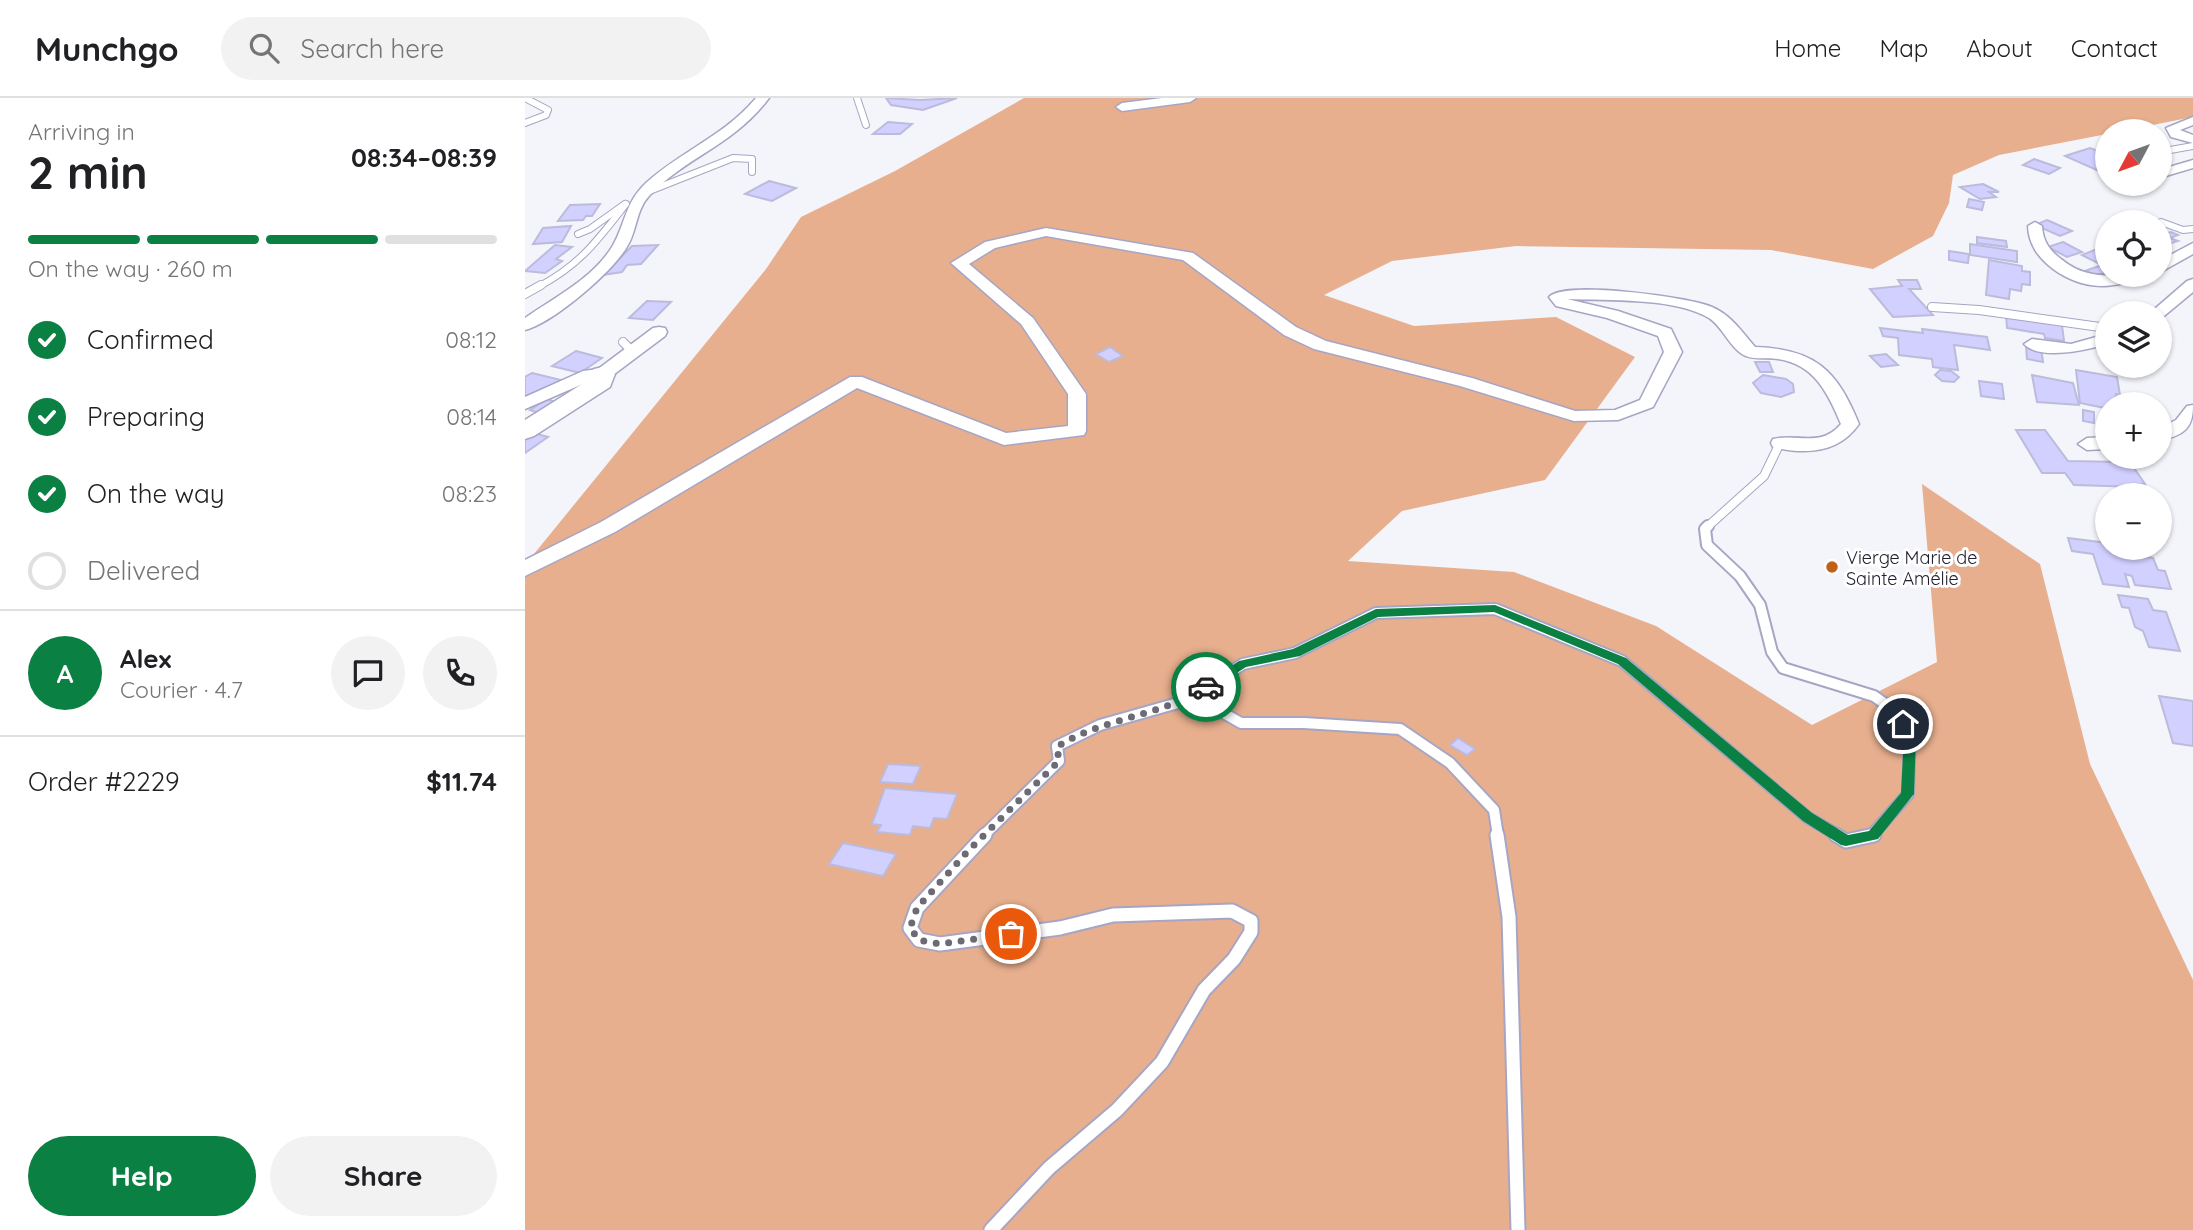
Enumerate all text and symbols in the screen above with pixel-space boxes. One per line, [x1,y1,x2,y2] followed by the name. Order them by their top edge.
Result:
[221,17,711,80] search box
[35,28,179,69] text: Munchgo
[245,29,283,67] icon: search
[301,32,444,65] text: Search here
[1774,33,1841,63] text: Home
[1879,33,1928,63] text: Map
[1966,33,2033,63] text: About
[2071,33,2158,63] text: Contact
[28,117,135,146] text: Arriving in
[2095,119,2172,196] north arrow
[2095,119,2172,560] map controls
[351,141,497,174] text: 08:34–08:39
[28,143,148,201] text: 2 min
[2095,210,2172,287] button: locate
[28,254,233,283] text: On the way · 260 m
[2095,301,2172,378] button: layers
[28,321,66,359] icon: check
[87,323,214,356] text: Confirmed
[445,325,497,354] text: 08:12
[2095,392,2172,469] button: +
[28,398,66,436] icon: check
[87,400,205,433] text: Preparing
[446,402,497,431] text: 08:14
[28,475,66,513] icon: check
[87,477,225,510] text: On the way
[442,479,497,508] text: 08:23
[2095,483,2172,560] button: −
[1846,546,1977,590] place label: Vierge Marie de Sainte Amélie
[87,554,200,587] text: Delivered
[1824,559,1840,575] marker: Vierge Marie de Sainte Amélie
[331,636,405,710] button: chat
[423,636,497,710] button: phone
[120,642,171,675] text: Alex
[1171,652,1241,722] courier
[57,657,73,690] text: A
[1187,668,1225,706] icon: car
[120,675,243,704] text: Courier · 4.7
[1873,694,1933,754] pin
[1884,705,1922,743] icon: home
[28,765,180,798] text: Order #2229
[426,765,497,798] text: $11.74
[981,904,1041,964] pin
[992,915,1030,953] icon: bag
[28,1136,256,1216] button: Help
[270,1136,497,1216] button: Share

